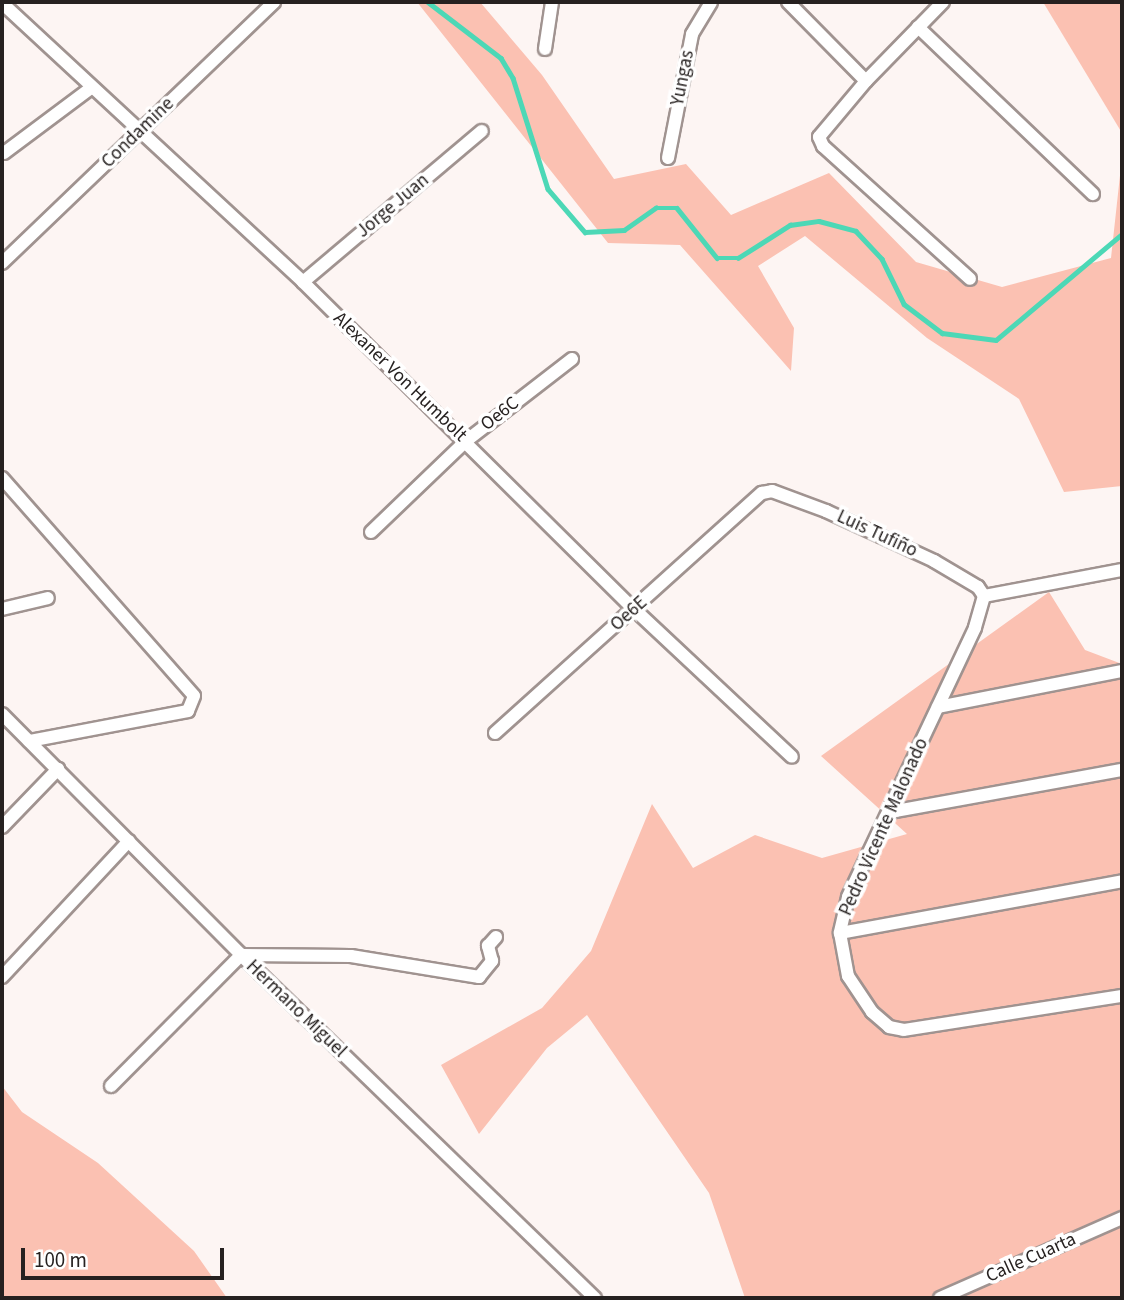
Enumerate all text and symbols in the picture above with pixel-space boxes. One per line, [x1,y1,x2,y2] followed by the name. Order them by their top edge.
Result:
[666,48,700,108] street label: Yungas
[97,93,179,173] street label: Condamine
[352,169,434,243] street label: Jorge Juan
[328,307,472,447] street label: Alexaner Von Humbolt
[476,392,524,436] street label: Oe6C
[833,505,921,563] street label: Luis Tufiño
[606,592,652,636] street label: Oe6E
[835,735,933,919] street label: Pedro Vicente Malonado
[241,955,351,1063] street label: Hermano Miguel
[982,1228,1080,1288] street label: Calle Cuarta
[24,1234,228,1278] scale bar
[34,1245,87,1275] text: 100 m

